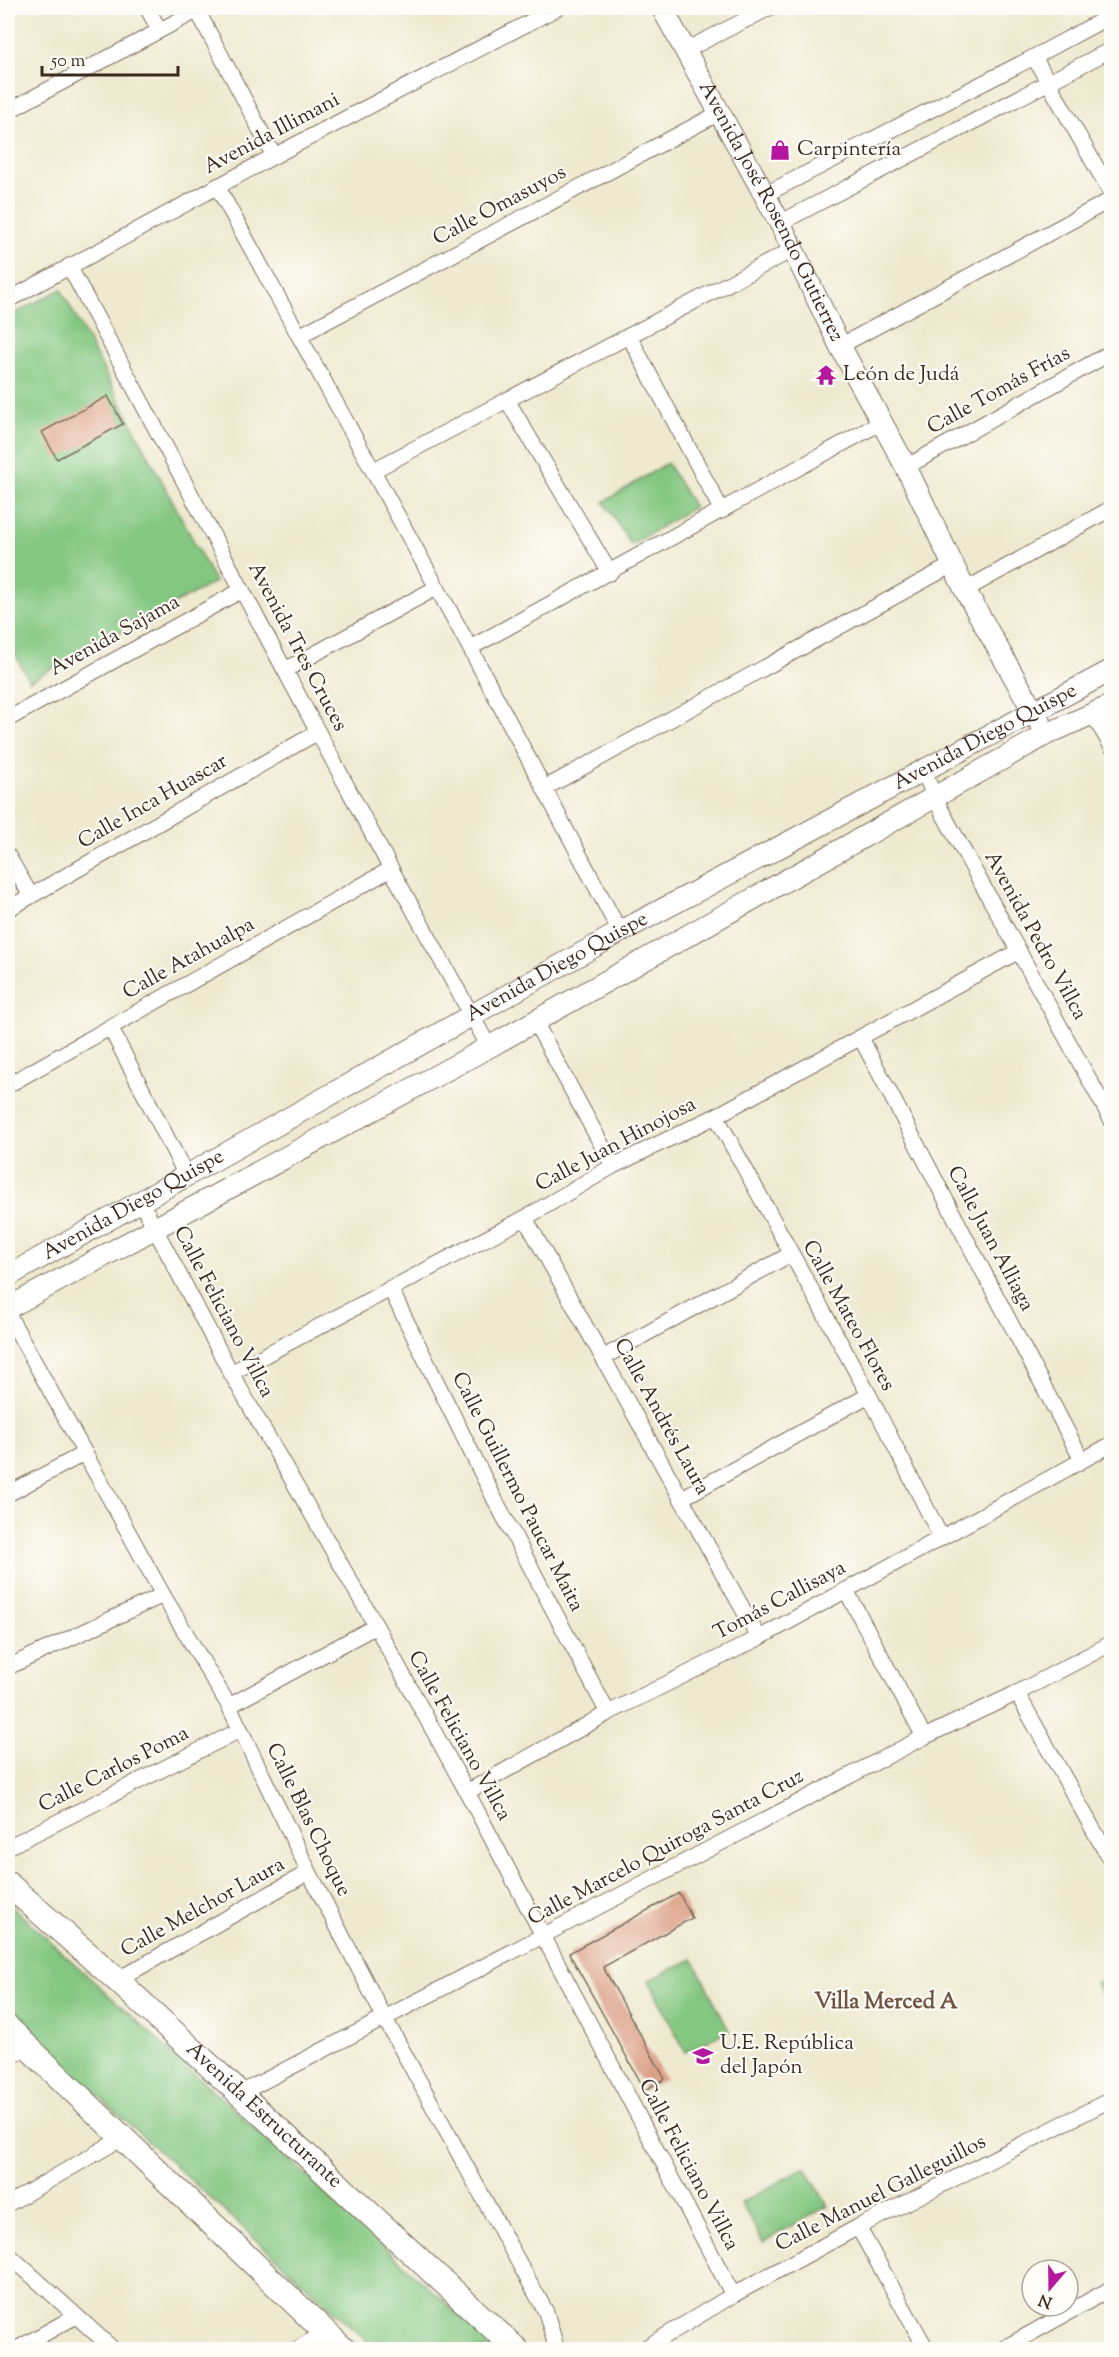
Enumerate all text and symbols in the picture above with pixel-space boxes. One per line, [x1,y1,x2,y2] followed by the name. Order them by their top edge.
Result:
[42,39,178,77] scale bar
[50,49,86,75] text: 50 m
[690,76,851,347] street label: Avenida José Rosendo Gutierrez
[199,85,345,183] street label: Avenida Illimani
[797,135,902,165] place label: Carpintería
[768,138,792,162] shop icon: Carpintería
[428,158,572,254] street label: Calle Omasuyos
[922,339,1076,443] street label: Calle Tomás Frías
[843,360,960,390] place label: León de Judá
[814,363,838,387] temple icon: León de Judá
[240,557,354,737] street label: Avenida Tres Cruces
[44,588,186,684] street label: Avenida Sajama
[888,676,1083,799] street label: Avenida Diego Quispe
[73,747,233,857] street label: Calle Inca Huascar
[976,846,1094,1026] street label: Avenida Pedro Villca
[461,905,654,1030] street label: Avenida Diego Quispe
[118,910,261,1008] street label: Calle Atahualpa
[530,1090,702,1200] street label: Calle Juan Hinojosa
[37,1142,230,1269] street label: Avenida Diego Quispe
[939,1161,1041,1317] street label: Calle Juan Alliaga
[165,1221,281,1403] street label: Calle Feliciano Villca
[794,1235,902,1397] street label: Calle Mateo Flores
[605,1333,717,1501] street label: Calle Andrés Laura
[443,1367,591,1617] street label: Calle Guillermo Paucar Maita
[709,1553,852,1649] street label: Tomás Callisaya
[400,1645,518,1827] street label: Calle Feliciano Villca
[34,1719,195,1821] street label: Calle Carlos Poma
[258,1738,358,1902] street label: Calle Blas Choque
[523,1762,810,1934] street label: Calle Marcelo Quiroga Santa Cruz
[116,1850,291,1966] street label: Calle Melchor Laura
[814,1987,958,2019] district label: Villa Merced A
[720,2029,854,2083] place label: U.E. República del Japón
[179,2035,349,2196] street label: Avenida Estructurante
[691,2044,715,2068] school or university icon: U.E. República del Japón
[630,2074,746,2256] street label: Calle Feliciano Villca
[770,2128,992,2260] street label: Calle Manuel Galleguillos
[1020,2258,1080,2318] north arrow
[1036,2287,1056,2313] text: N

